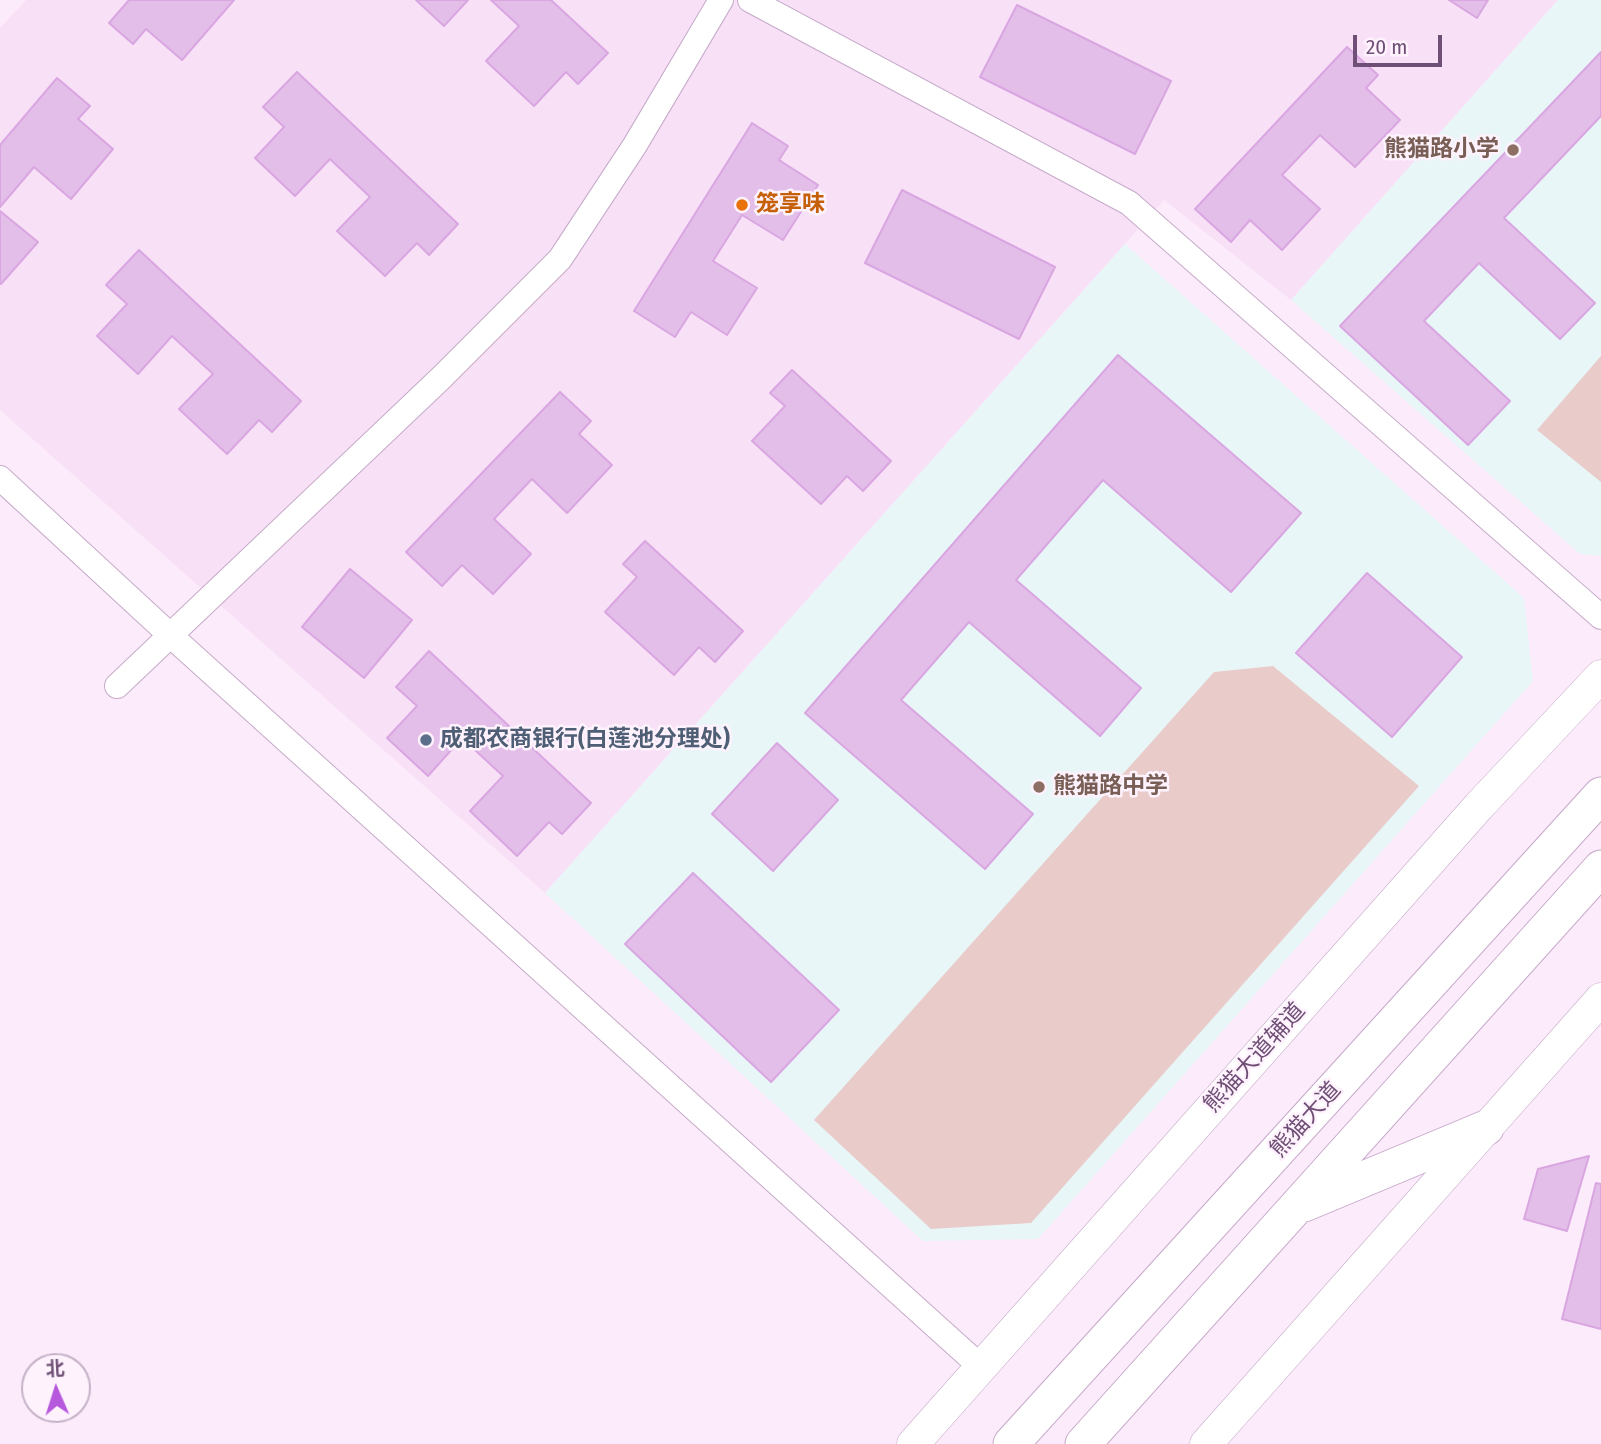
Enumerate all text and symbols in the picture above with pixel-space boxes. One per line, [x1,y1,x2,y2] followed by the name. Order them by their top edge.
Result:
[1356,21,1445,65] scale bar
[1366,34,1407,60] text: 20 m
[1384,136,1499,164] place label: 熊猫路小学
[1505,142,1521,158] marker: 熊猫路小学
[756,191,825,219] place label: 笼享味
[734,197,750,213] marker: 笼享味
[440,726,730,754] place label: 成都农商银行(白莲池分理处)
[418,732,434,748] marker: 成都农商银行(白莲池分理处)
[1053,773,1168,801] place label: 熊猫路中学
[1031,779,1047,795] marker: 熊猫路中学
[1199,997,1311,1119] street label: 熊猫大道辅道
[1265,1077,1347,1163] street label: 熊猫大道
[21,1353,91,1423] north arrow
[45,1357,65,1381] text: 北

